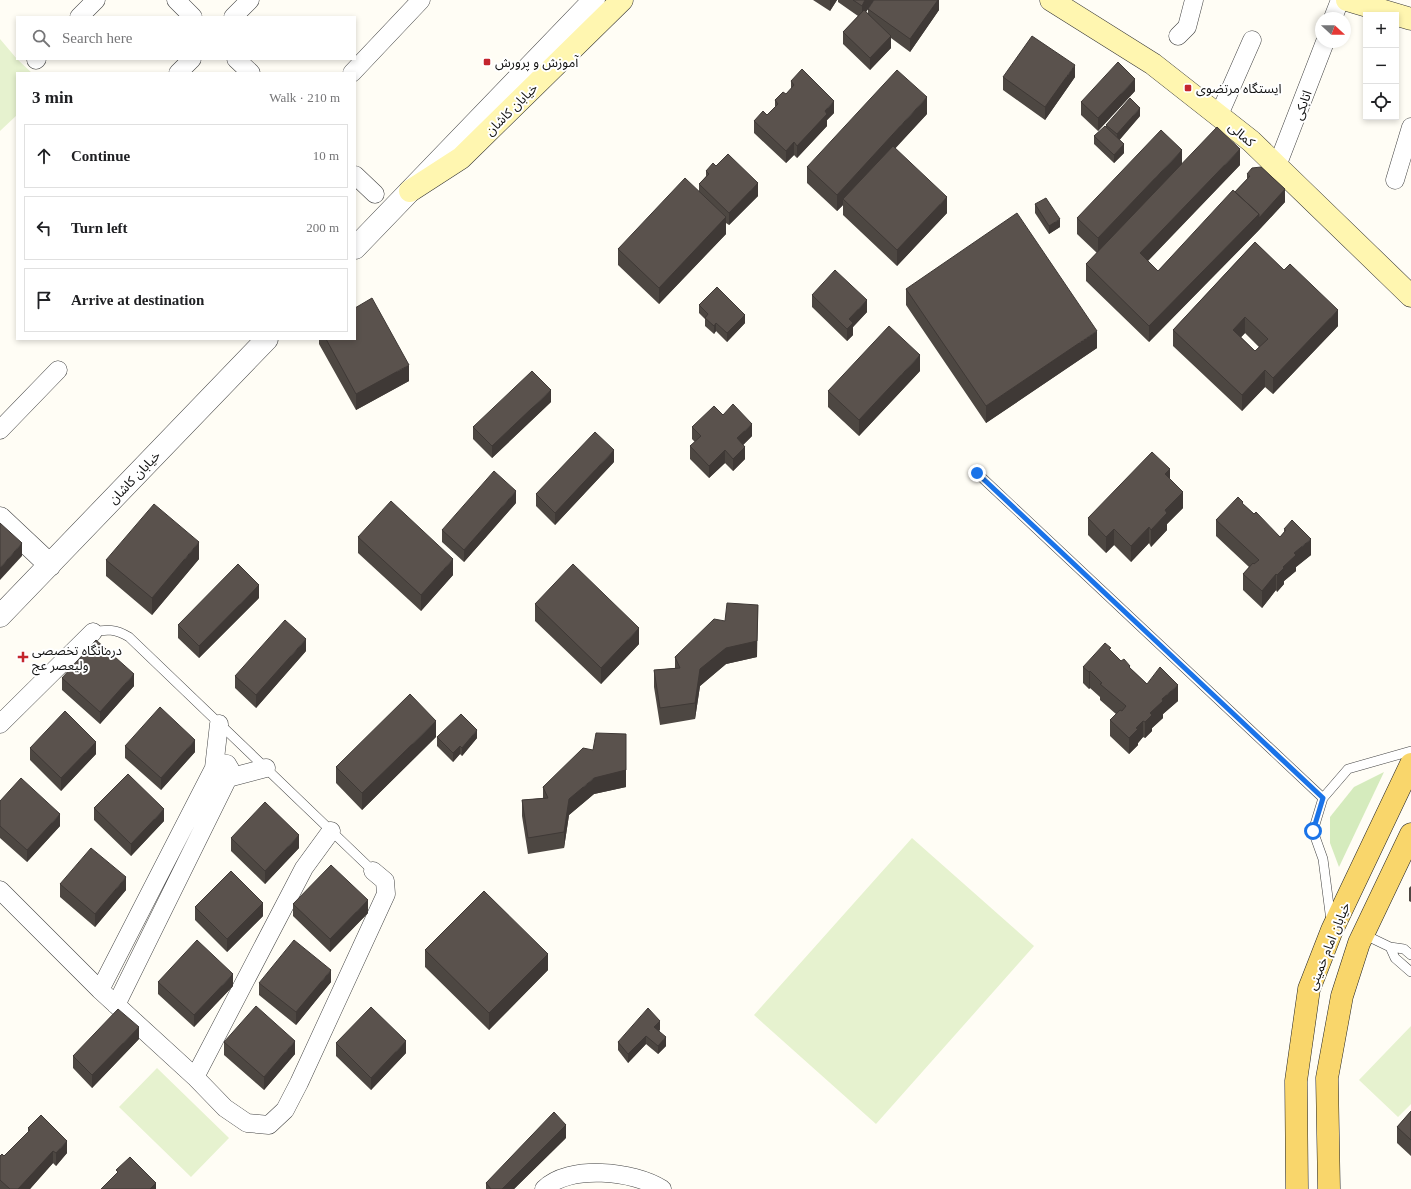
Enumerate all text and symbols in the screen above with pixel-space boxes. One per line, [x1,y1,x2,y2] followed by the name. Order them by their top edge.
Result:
[1315,12,1351,48] north arrow
[1363,12,1399,120] map controls
[1363,12,1399,48] button: +
[16,16,356,60] search box
[30,27,52,49] icon: search
[62,30,132,46] text: Search here
[1363,48,1399,84] button: −
[495,55,580,72] place label: آموزش و پرورش
[482,57,492,67] marker: آموزش و پرورش
[482,80,542,139] street label: خیابان کاشان
[1196,81,1282,97] place label: ایستگاه مرتضوی
[1183,83,1193,93] marker: ایستگاه مرتضوی
[1363,84,1399,120] button: locate
[32,88,73,107] text: 3 min
[1290,88,1316,122] street label: اتابکی
[269,90,340,105] text: Walk · 210 m
[1225,119,1258,151] street label: کمالی
[33,145,55,167] icon: ahead
[71,148,130,164] text: Continue
[313,148,339,163] text: 10 m
[33,217,55,239] icon: left
[71,220,128,236] text: Turn left
[306,220,339,235] text: 200 m
[33,289,55,311] icon: arrive
[71,292,204,308] text: Arrive at destination
[105,448,164,508] street label: خیابان کاشان
[968,464,986,482] route end
[32,643,122,676] place label: درمانگاه تخصصی ولیعصر عج
[17,651,29,663] marker: درمانگاه تخصصی ولیعصر عج
[1304,822,1322,840] route start
[1304,900,1355,993] street label: خیابان امام خمینی

